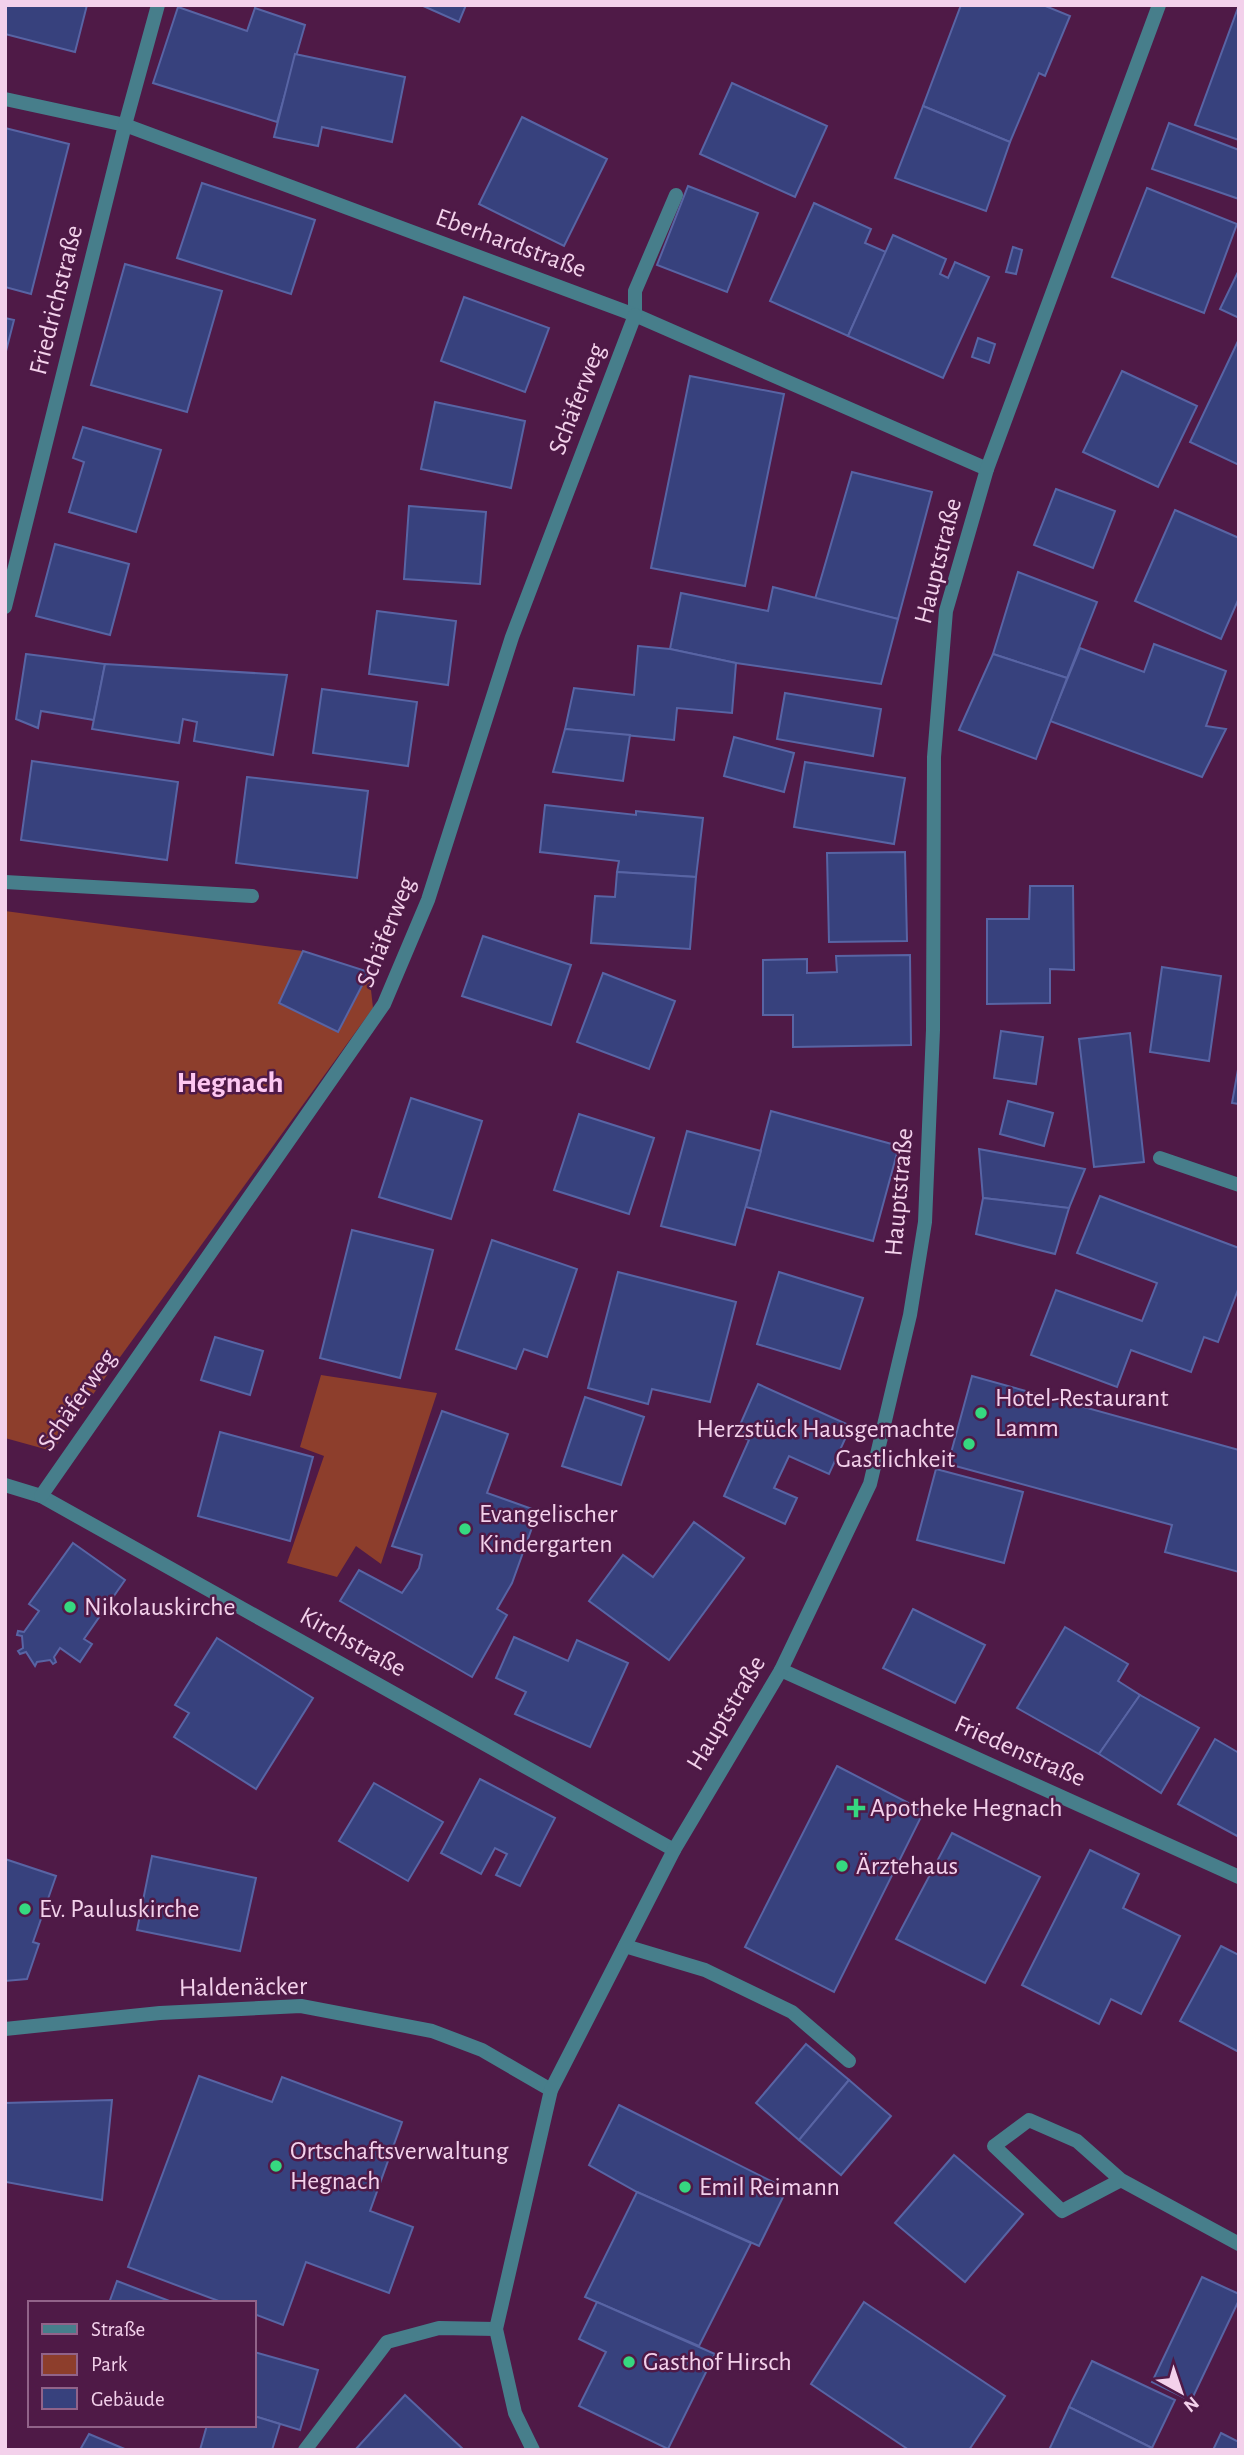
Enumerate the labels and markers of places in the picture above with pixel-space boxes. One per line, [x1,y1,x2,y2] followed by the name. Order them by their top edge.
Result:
[995,1385,1169,1441] place label: Hotel-Restaurant Lamm
[973,1405,989,1421] marker: Hotel-Restaurant Lamm
[696,1416,955,1472] place label: Herzstück Hausgemachte Gastlichkeit
[961,1436,977,1452] marker: Herzstück Hausgemachte Gastlichkeit
[479,1501,618,1557] place label: Evangelischer Kindergarten
[457,1521,473,1537] marker: Evangelischer Kindergarten
[84,1594,236,1620] place label: Nikolauskirche
[62,1599,78,1615] marker: Nikolauskirche
[870,1795,1063,1821] place label: Apotheke Hegnach
[848,1800,864,1816] marker: Apotheke Hegnach
[856,1852,958,1879] place label: Ärztehaus
[834,1858,850,1874] marker: Ärztehaus
[39,1896,200,1922] place label: Ev. Pauluskirche
[17,1901,33,1917] marker: Ev. Pauluskirche
[290,2138,509,2194] place label: Ortschaftsverwaltung Hegnach
[268,2158,284,2174] marker: Ortschaftsverwaltung Hegnach
[699,2174,840,2200] place label: Emil Reimann
[677,2179,693,2195] marker: Emil Reimann
[643,2349,792,2375] place label: Gasthof Hirsch
[621,2354,637,2370] marker: Gasthof Hirsch

